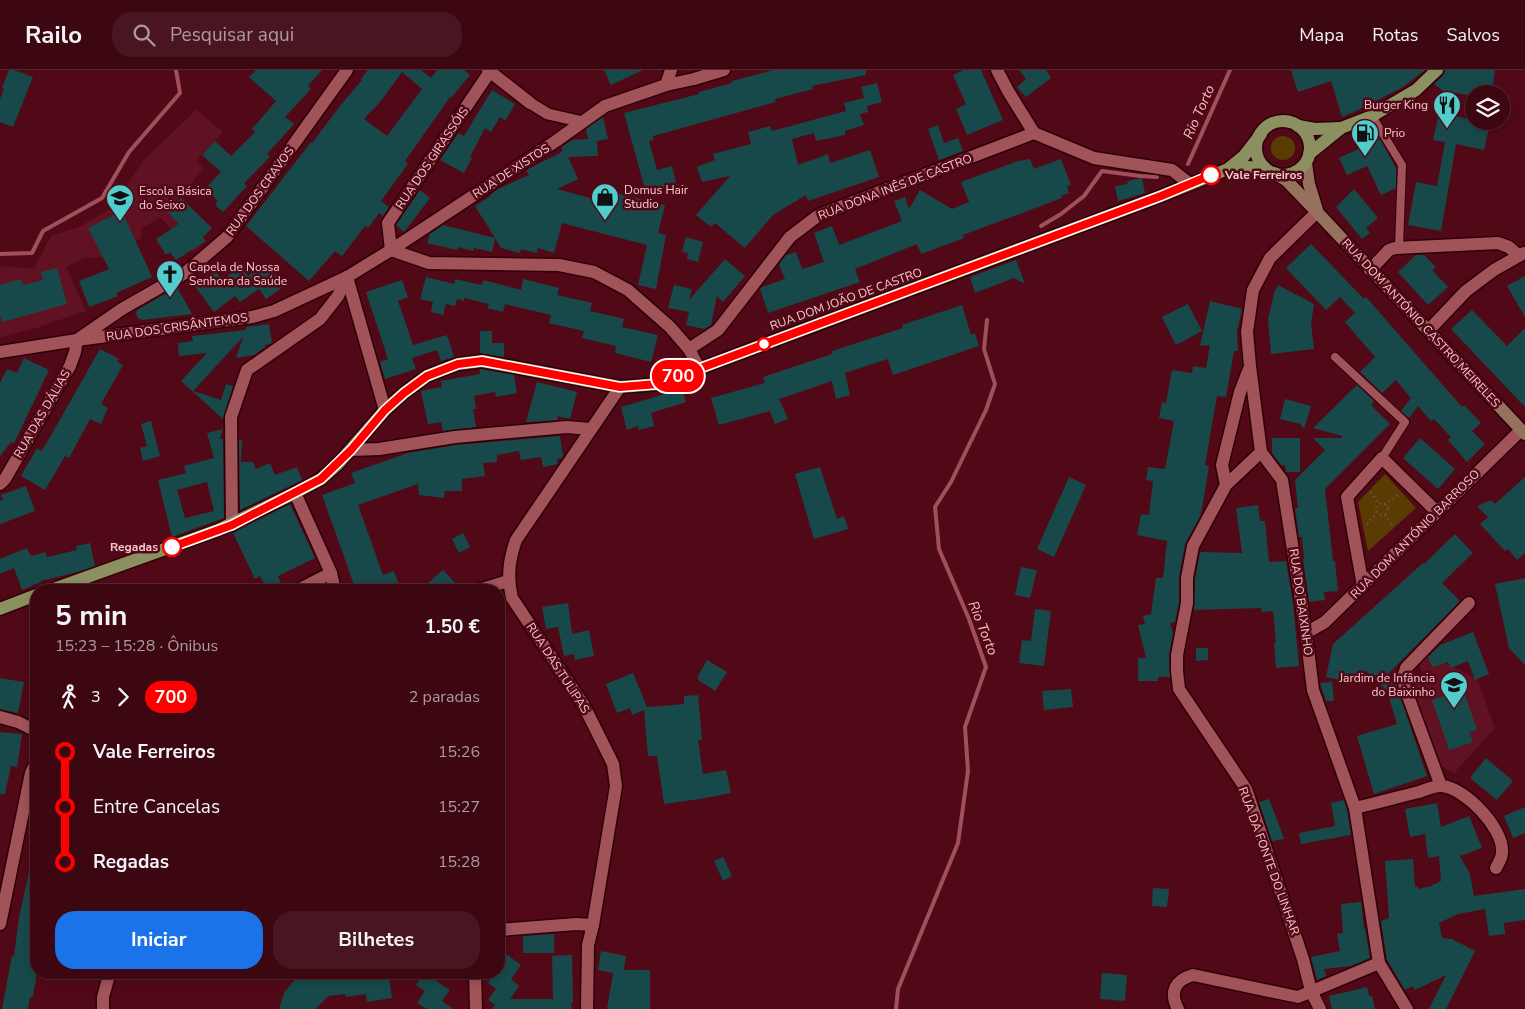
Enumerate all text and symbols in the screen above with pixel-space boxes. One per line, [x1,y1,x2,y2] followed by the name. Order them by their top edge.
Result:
[112,12,462,57] search box
[25,19,82,51] text: Railo
[130,21,158,49] icon: search
[170,22,294,48] text: Pesquisar aqui
[1299,23,1344,47] text: Mapa
[1372,23,1418,47] text: Rotas
[1446,23,1500,47] text: Salvos
[1179,82,1219,142] water label: Rio Torto
[1465,85,1510,130] map controls
[1465,85,1510,130] button: layers
[1432,90,1462,129] restaurant icon: Burger King
[1364,97,1428,113] place label: Burger King
[392,104,472,212] street label: RUA DOS GIRASSÓIS
[1350,118,1380,157] fuel station icon: Prio
[1384,125,1406,141] place label: Prio
[469,140,553,202] street label: RUA DE XISTOS
[222,143,298,239] street label: RUA DOS CRAVOS
[816,150,974,224] street label: RUA DONA INÊS DE CASTRO
[1201,165,1221,185] marker: Vale Ferreiros
[1224,167,1302,183] place label: Vale Ferreiros
[590,182,620,221] shop icon: Domus Hair Studio
[624,182,689,212] place label: Domus Hair Studio
[105,183,135,222] school or university icon: Escola Básica do Seixo
[139,183,212,213] place label: Escola Básica do Seixo
[1338,235,1504,411] street label: RUA DOM ANTÓNIO CASTRO MEIRELES
[155,259,185,298] church icon: Capela de Nossa Senhora da Saúde
[189,259,287,289] place label: Capela de Nossa Senhora da Saúde
[768,264,924,334] street label: RUA DOM JOÃO DE CASTRO
[105,309,249,345] street label: RUA DOS CRISÂNTEMOS
[757,337,771,351] unlabelled marker
[649,360,707,392] line badge: 700
[662,364,694,388] text: 700
[10,367,74,461] street label: RUA DAS DÁLIAS
[1347,466,1483,602] street label: RUA DOM ANTÓNIO BARROSO
[162,537,182,557] marker: Regadas
[110,539,158,555] place label: Regadas
[1286,548,1316,656] street label: RUA DO BAIXINHO
[55,597,127,635] text: 5 min
[963,598,1003,658] water label: Rio Torto
[425,614,480,640] text: 1.50 €
[523,620,593,716] street label: RUA DAS TULIPAS
[55,635,218,657] text: 15:23 – 15:28 · Ônibus
[1338,670,1435,700] place label: Jardim de Infância do Baixinho
[1439,670,1469,709] school or university icon: Jardim de Infância do Baixinho
[55,683,83,711] icon: walk
[109,683,137,711] icon: forward
[155,685,187,709] text: 700
[91,686,101,708] text: 3
[409,686,480,708] text: 2 paradas
[93,739,215,765] text: Vale Ferreiros
[438,741,480,763] text: 15:26
[1235,785,1303,937] street label: RUA DA FONTE DO LINHAR
[93,794,220,820] text: Entre Cancelas
[438,796,480,818] text: 15:27
[93,849,169,875] text: Regadas
[438,851,480,873] text: 15:28
[55,911,263,969] button: Iniciar
[273,911,480,969] button: Bilhetes

